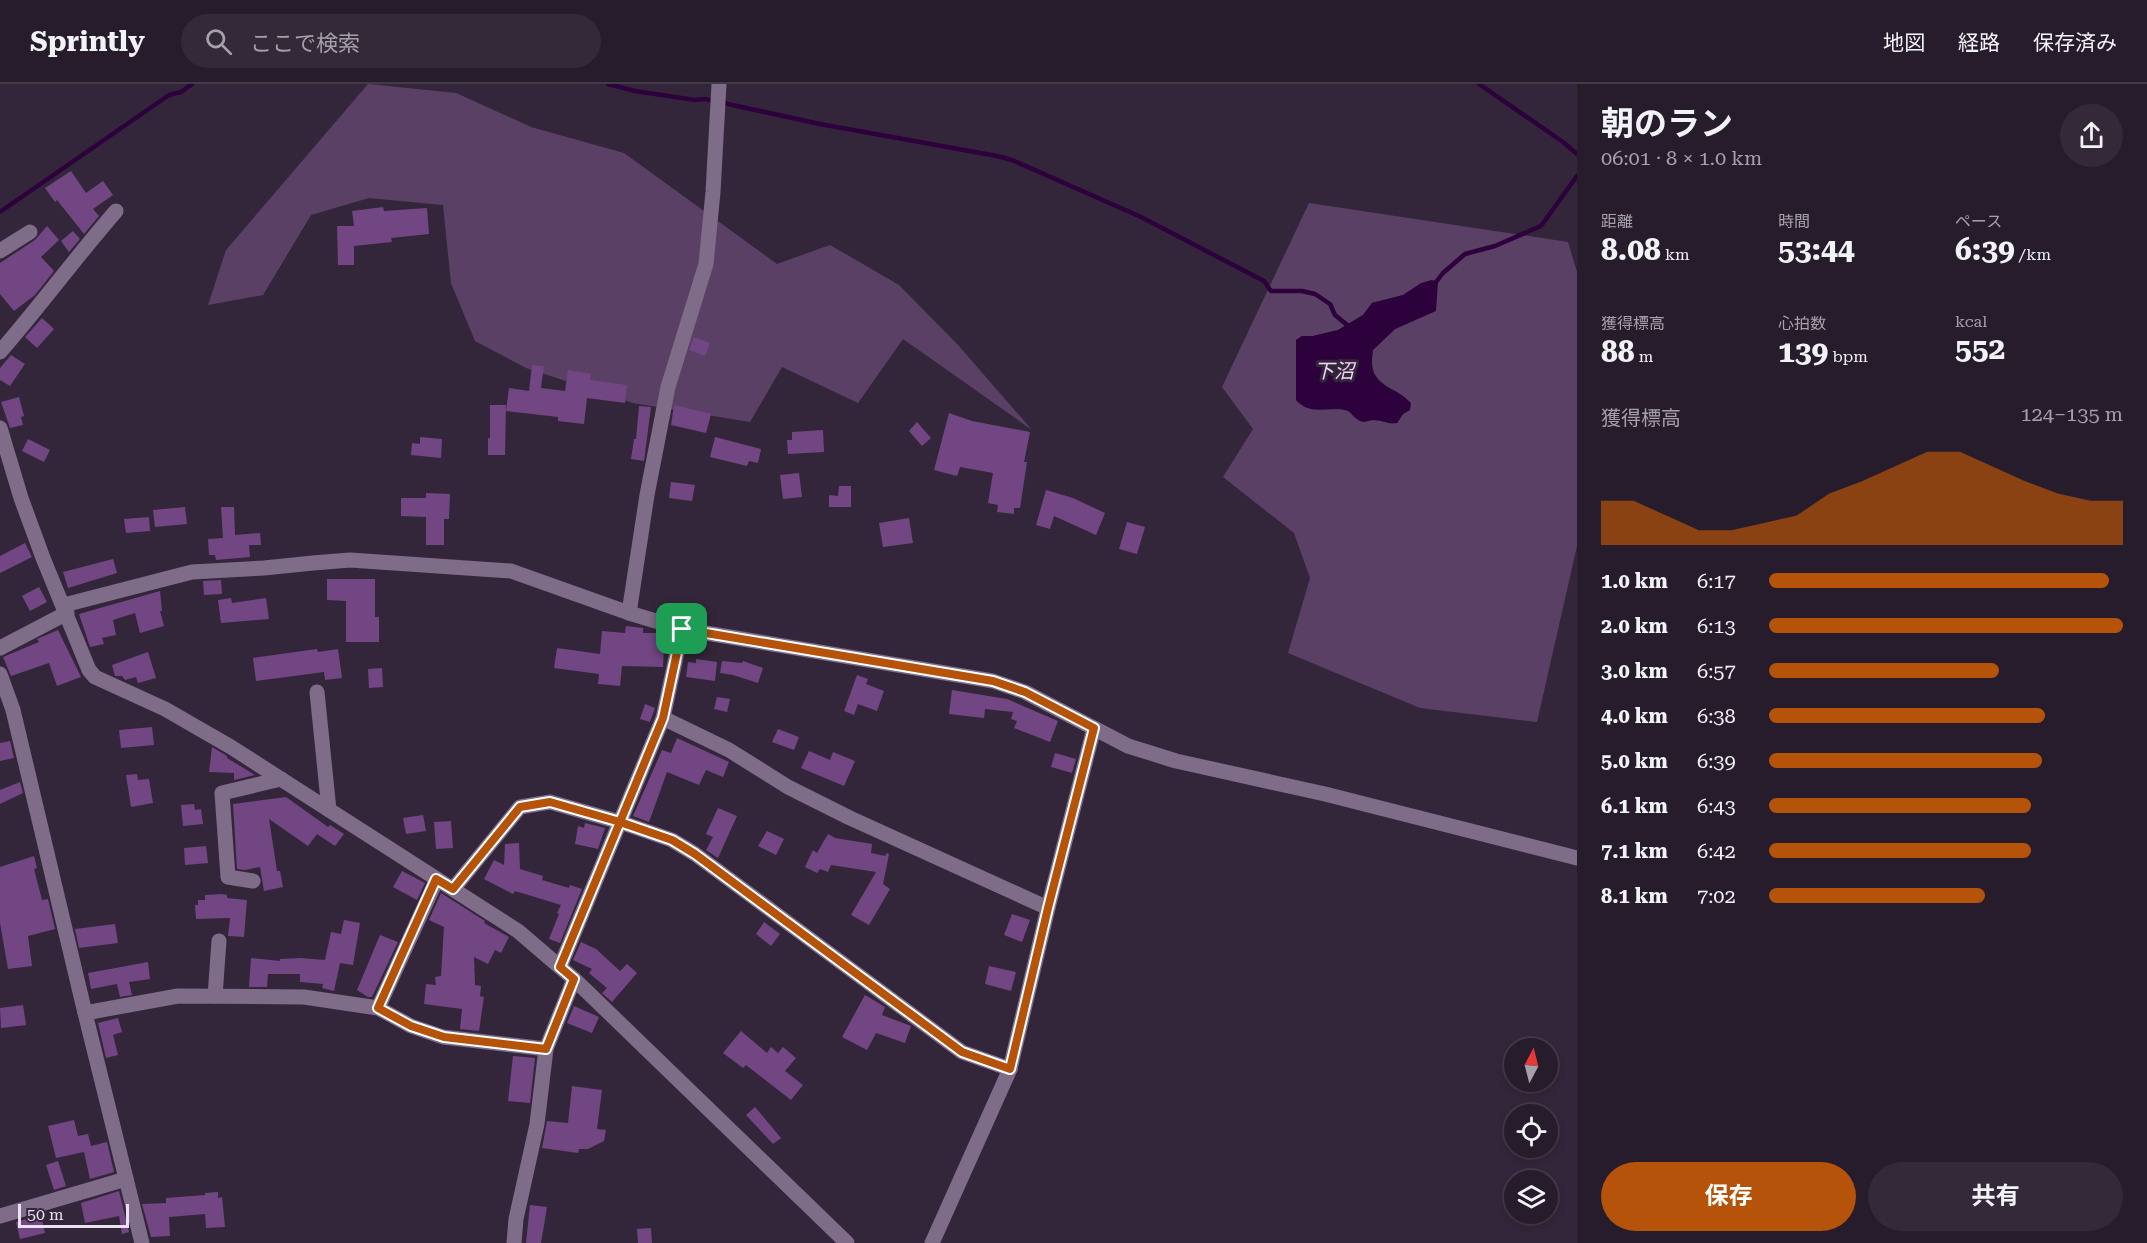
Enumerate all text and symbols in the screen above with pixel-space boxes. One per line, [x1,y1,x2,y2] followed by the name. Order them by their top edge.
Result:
[181,14,601,68] search box
[30,25,145,58] text: Sprintly
[202,25,235,58] icon: search
[250,31,360,56] text: ここで検索
[1883,31,1925,55] text: 地図
[1958,31,2000,55] text: 経路
[2033,31,2117,55] text: 保存済み
[1601,104,1733,143] text: 朝のラン
[2060,104,2123,167] button: share
[1601,146,1762,170] text: 06:01 · 8 × 1.0 km
[1601,212,1633,231] text: 距離
[1778,212,1810,231] text: 時間
[1955,212,2002,231] text: ペース
[1601,232,1661,267] text: 8.08
[1778,232,1855,267] text: 53:44
[1955,232,2015,267] text: 6:39
[1661,245,1690,264] text: km
[2015,245,2051,264] text: /km
[1955,312,1987,331] text: kcal
[1601,314,1665,333] text: 獲得標高
[1778,314,1826,333] text: 心拍数
[1955,331,2005,366] text: 552
[1601,334,1635,369] text: 88
[1778,334,1828,369] text: 139
[1635,347,1653,366] text: m
[1828,347,1868,366] text: bpm
[1314,359,1357,383] water label: 下沼
[2020,402,2123,426] text: 124–135 m
[1601,406,1681,430] text: 獲得標高
[1601,569,1668,593] text: 1.0 km
[1697,569,1736,593] text: 6:17
[656,603,707,654] pin
[665,612,698,645] icon: arrive
[1601,614,1668,638] text: 2.0 km
[1697,614,1736,638] text: 6:13
[1601,659,1668,683] text: 3.0 km
[1697,659,1736,683] text: 6:57
[1601,704,1668,728] text: 4.0 km
[1697,704,1736,728] text: 6:38
[1601,749,1668,773] text: 5.0 km
[1697,749,1736,773] text: 6:39
[1601,794,1668,818] text: 6.1 km
[1697,794,1736,818] text: 6:43
[1601,839,1668,863] text: 7.1 km
[1697,839,1736,863] text: 6:42
[1601,884,1668,908] text: 8.1 km
[1697,884,1736,908] text: 7:02
[1504,1038,1558,1092] north arrow
[1504,1038,1558,1224] map controls
[1504,1104,1558,1158] button: locate
[1601,1162,1856,1231] button: 保存
[1868,1162,2123,1231] button: 共有
[1504,1170,1558,1224] button: layers
[18,1201,129,1228] scale bar
[27,1205,64,1224] text: 50 m

